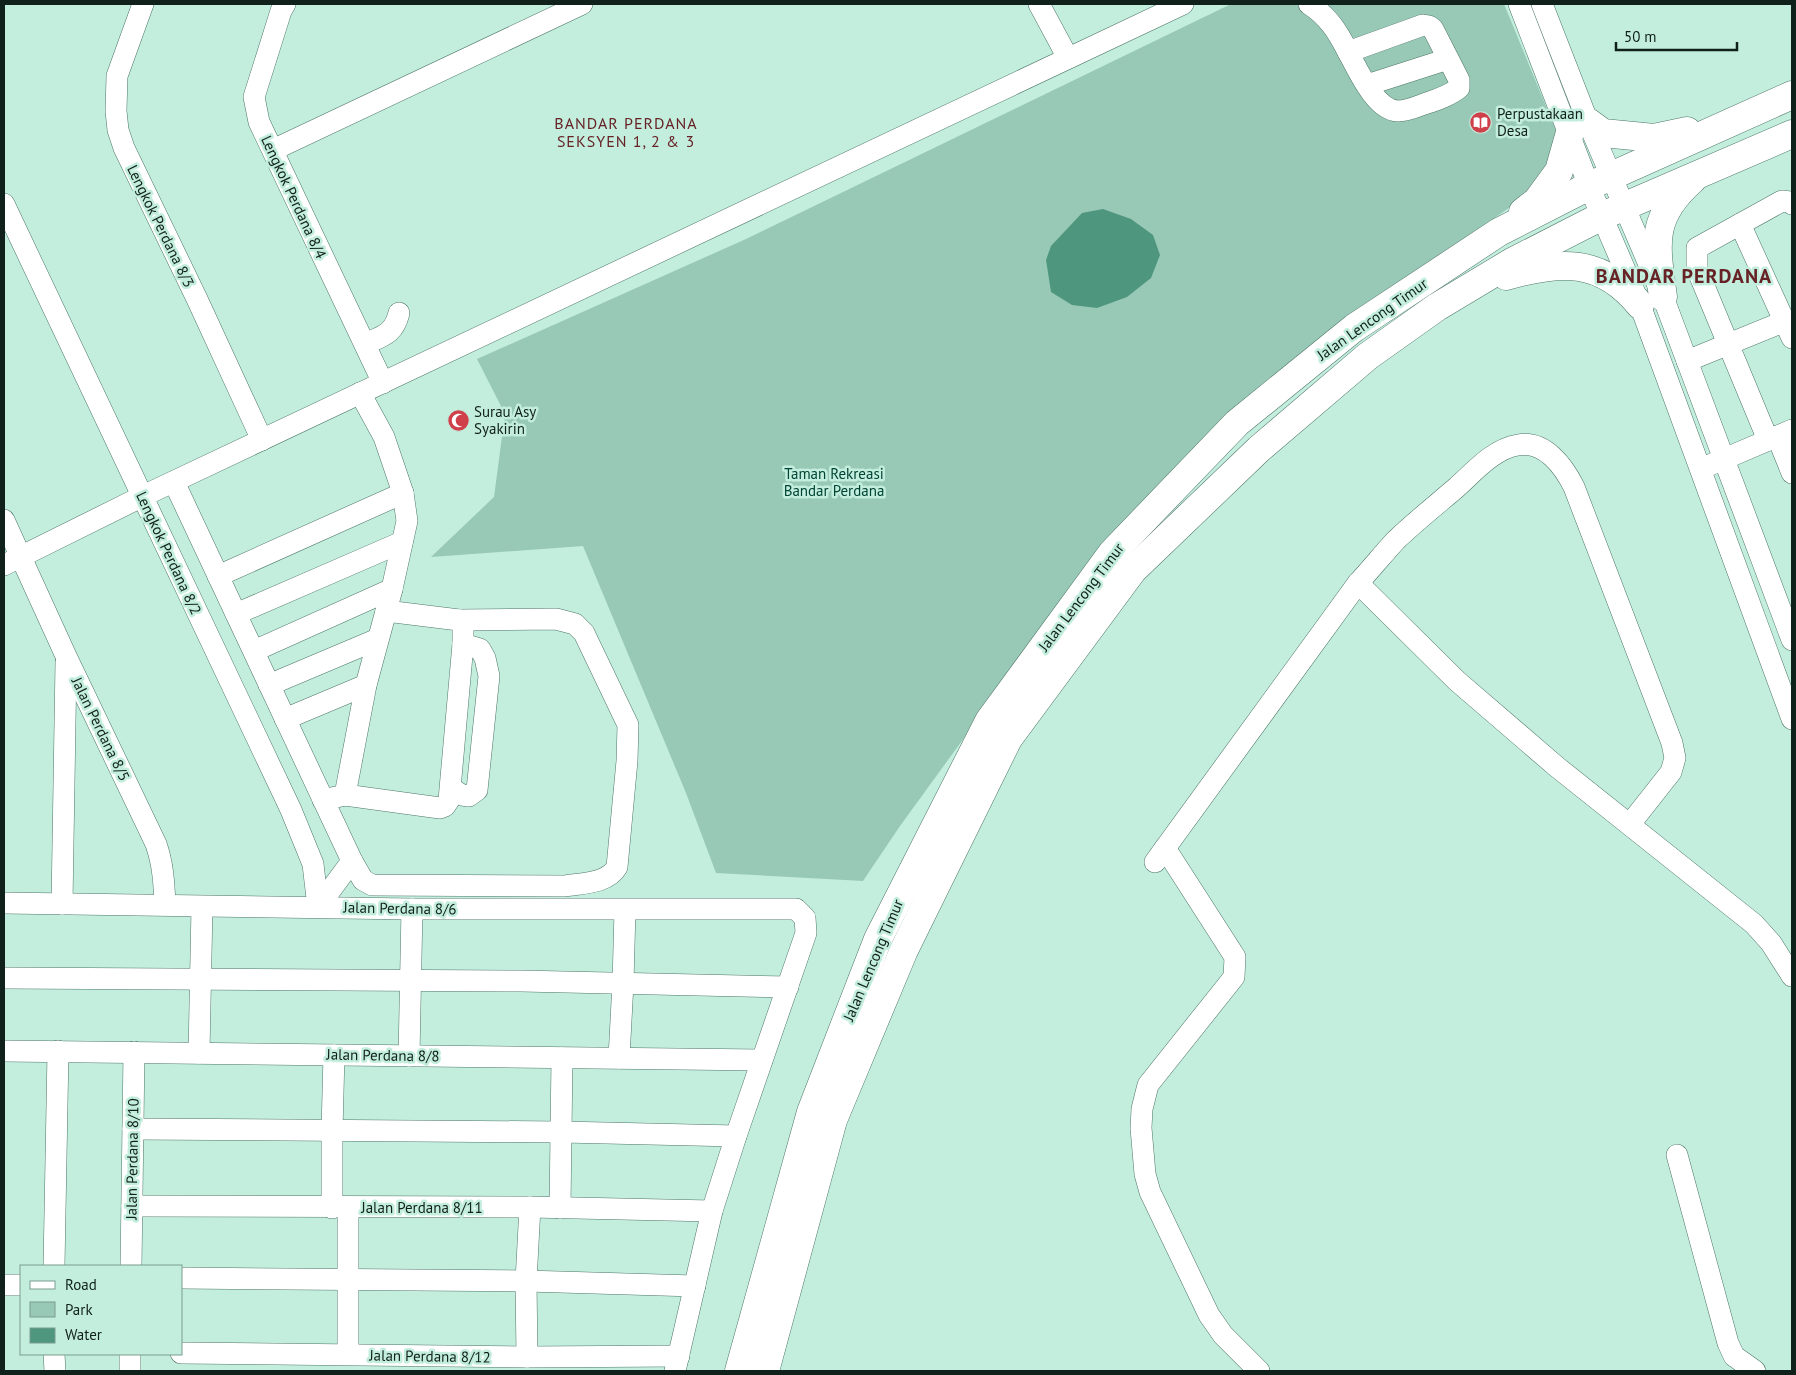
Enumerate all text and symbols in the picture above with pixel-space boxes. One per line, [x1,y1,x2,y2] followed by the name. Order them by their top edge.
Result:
[1616,20,1737,52] scale bar
[1624,27,1657,46] text: 50 m
[1497,104,1583,140] place label: Perpustakaan Desa
[1469,110,1493,134] library icon: Perpustakaan Desa
[554,113,698,151] district label: BANDAR PERDANA SEKSYEN 1, 2 & 3
[257,132,331,262] street label: Lengkok Perdana 8/4
[123,162,199,290] street label: Lengkok Perdana 8/3
[1596,263,1772,289] district label: BANDAR PERDANA
[1312,274,1431,365] street label: Jalan Lencong Timur
[474,402,536,438] place label: Surau Asy Syakirin
[446,408,470,432] mosque icon: Surau Asy Syakirin
[784,464,884,500] park label: Taman Rekreasi Bandar Perdana
[132,488,206,618] street label: Lengkok Perdana 8/2
[1034,539,1128,656] street label: Jalan Lencong Timur
[67,673,134,784] street label: Jalan Perdana 8/5
[838,896,907,1025] street label: Jalan Lencong Timur
[342,897,457,918] street label: Jalan Perdana 8/6
[325,1044,440,1065] street label: Jalan Perdana 8/8
[121,1098,143,1221] street label: Jalan Perdana 8/10
[360,1198,483,1217] street label: Jalan Perdana 8/11
[20,1265,182,1355] legend
[65,1275,97,1294] text: Road
[65,1300,93,1319] text: Park
[65,1325,102,1344] text: Water
[368,1345,491,1367] street label: Jalan Perdana 8/12

